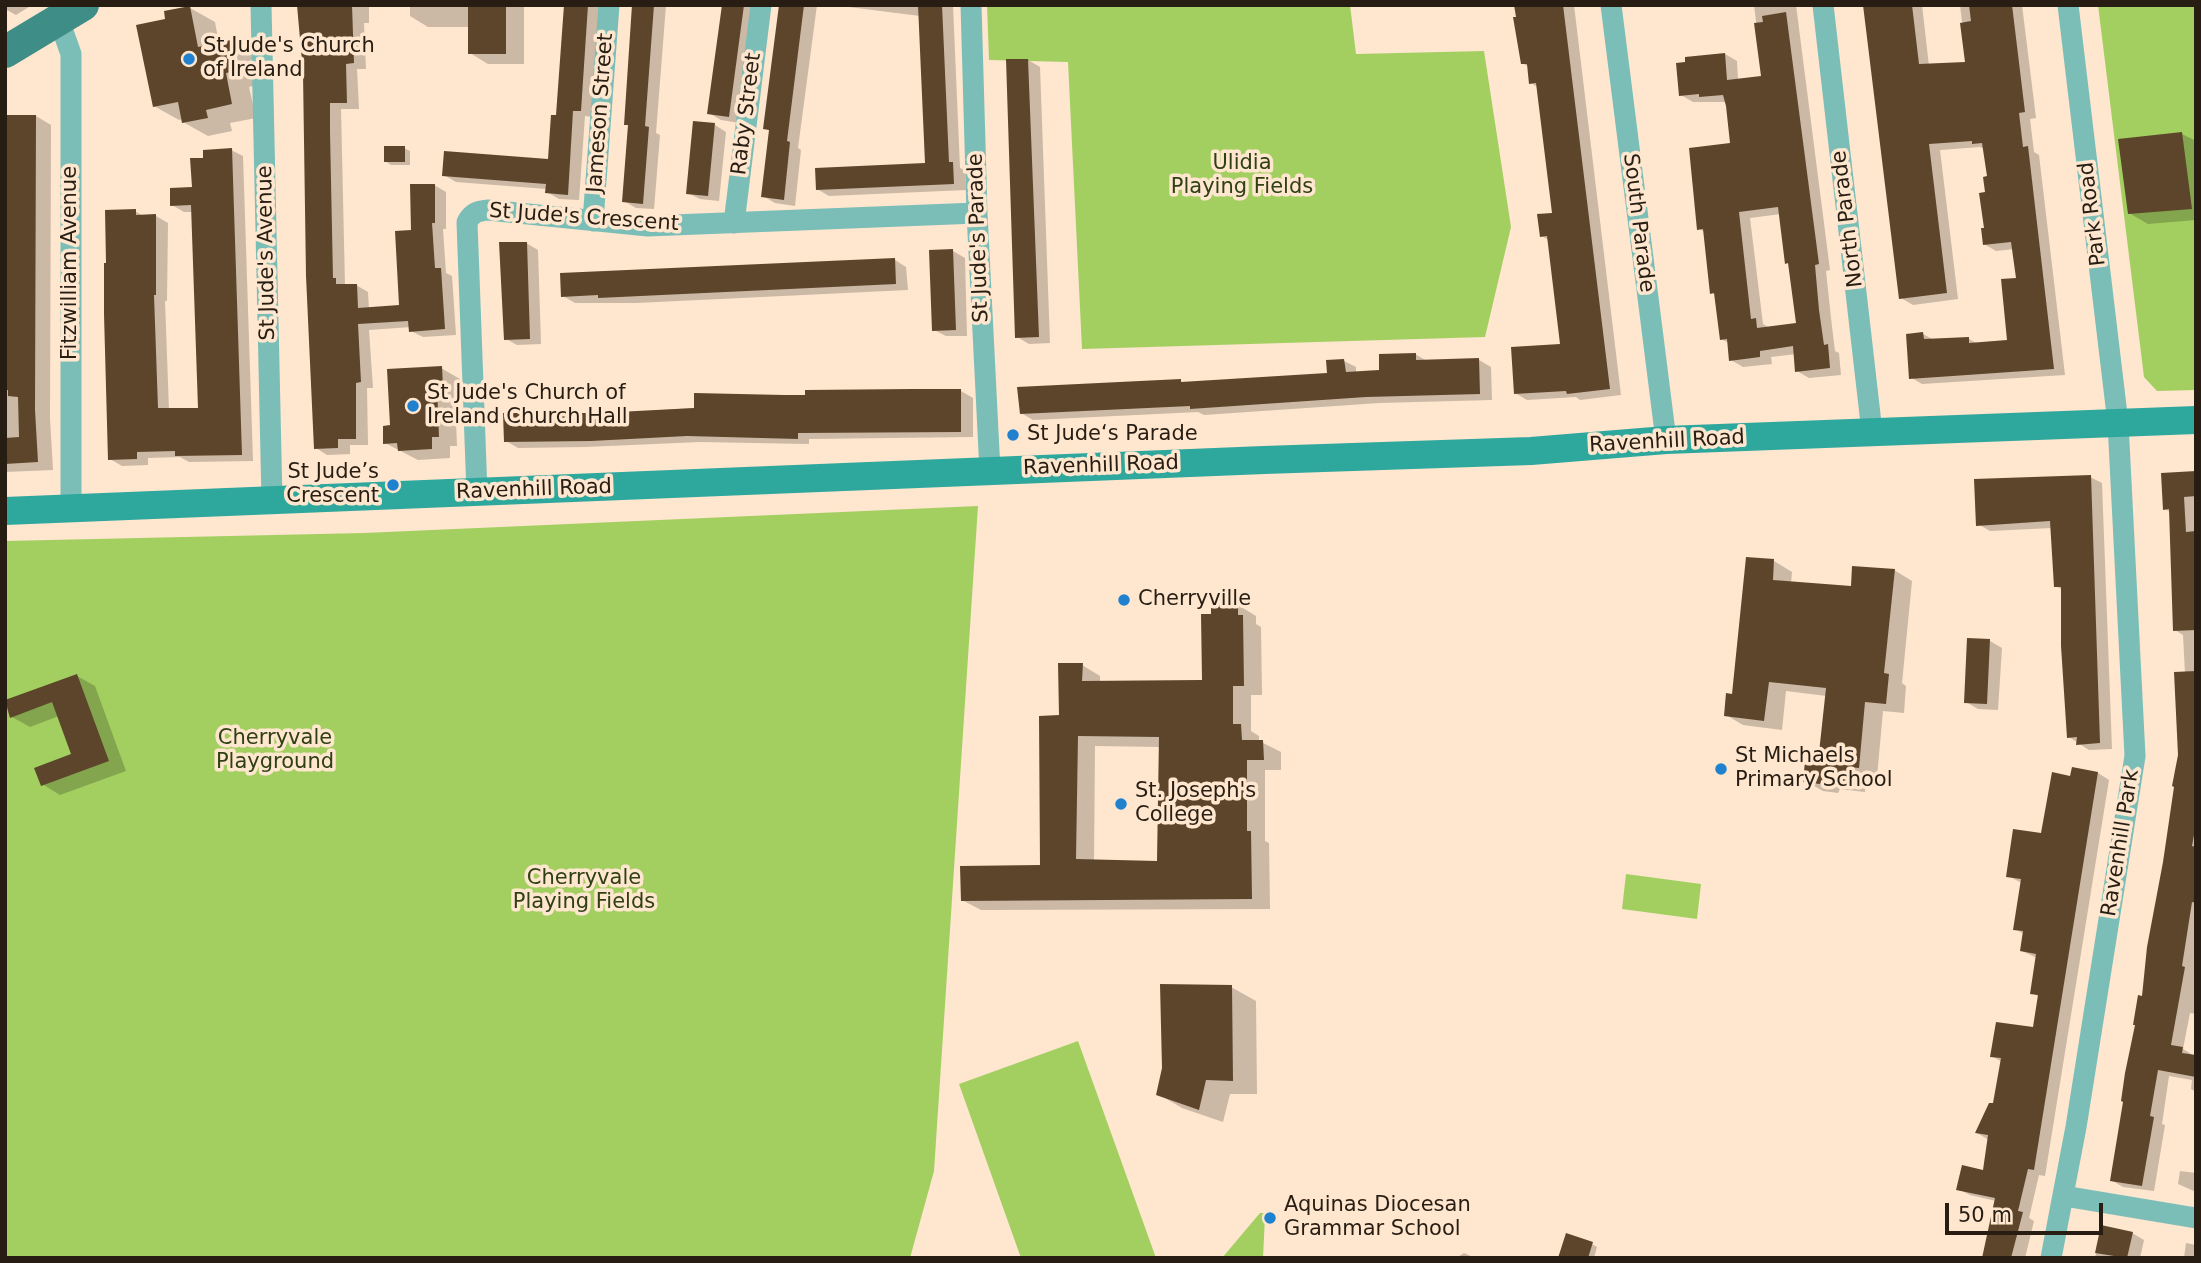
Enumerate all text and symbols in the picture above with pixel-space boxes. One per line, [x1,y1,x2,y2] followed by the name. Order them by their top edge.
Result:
[583,32,619,194] street label: Jameson Street
[203,34,375,84] place label: St Jude's Church of Ireland
[181,51,197,67] marker: St Jude's Church of Ireland
[727,51,767,177] street label: Raby Street
[1827,149,1869,289] street label: North Parade
[1171,151,1313,201] park label: Ulidia Playing Fields
[1617,152,1659,294] street label: South Parade
[963,153,995,323] street label: St Jude's Parade
[2074,160,2112,268] street label: Park Road
[253,165,281,341] street label: St Jude's Avenue
[58,166,84,360] street label: Fitzwilliam Avenue
[488,199,680,237] street label: St Jude's Crescent
[427,381,628,431] place label: St Jude's Church of Ireland Church Hall
[405,398,421,414] marker: St Jude's Church of Ireland Church Hall
[1027,422,1198,448] place label: St Jude‘s Parade
[1589,425,1745,459] street label: Ravenhill Road
[1005,427,1021,443] marker: St Jude‘s Parade
[1023,451,1179,481] street label: Ravenhill Road
[286,460,379,510] place label: St Jude’s Crescent
[456,475,612,505] street label: Ravenhill Road
[385,477,401,493] marker: St Jude’s Crescent
[1138,587,1251,613] place label: Cherryville
[1116,592,1132,608] marker: Cherryville
[216,726,334,776] park label: Cherryvale Playground
[1735,744,1893,794] place label: St Michaels Primary School
[1713,761,1729,777] marker: St Michaels Primary School
[2097,768,2145,918] street label: Ravenhill Park
[1135,779,1256,829] place label: St. Joseph's College
[1113,796,1129,812] marker: St. Joseph's College
[513,866,655,916] park label: Cherryvale Playing Fields
[1949,1190,2106,1234] scale bar
[1284,1193,1471,1243] place label: Aquinas Diocesan Grammar School
[1958,1203,2012,1227] text: 50 m
[1262,1210,1278,1226] marker: Aquinas Diocesan Grammar School

